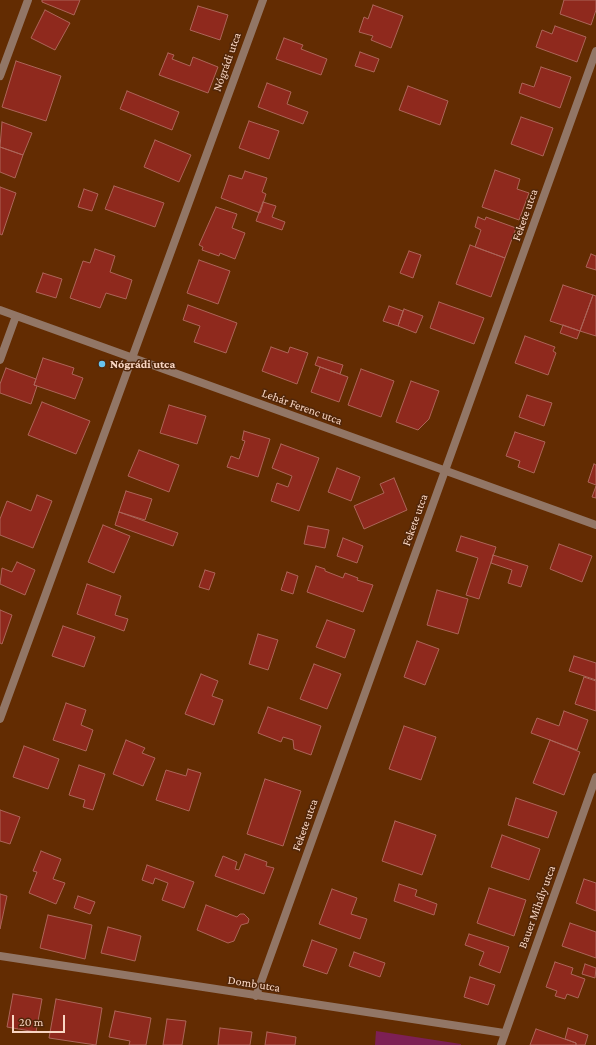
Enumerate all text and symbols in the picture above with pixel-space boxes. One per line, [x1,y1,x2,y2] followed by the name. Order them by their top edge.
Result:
[210,31,244,93] street label: Nógrádi utca
[509,187,541,243] street label: Fekete utca
[110,357,175,371] place label: Nógrádi utca
[97,359,107,369] marker: Nógrádi utca
[260,386,344,428] street label: Lehár Ferenc utca
[399,492,431,548] street label: Fekete utca
[289,797,321,853] street label: Fekete utca
[515,864,559,950] street label: Bauer Mihály utca
[227,973,281,995] street label: Domb utca
[14,1007,67,1033] scale bar
[19,1015,43,1029] text: 20 m

